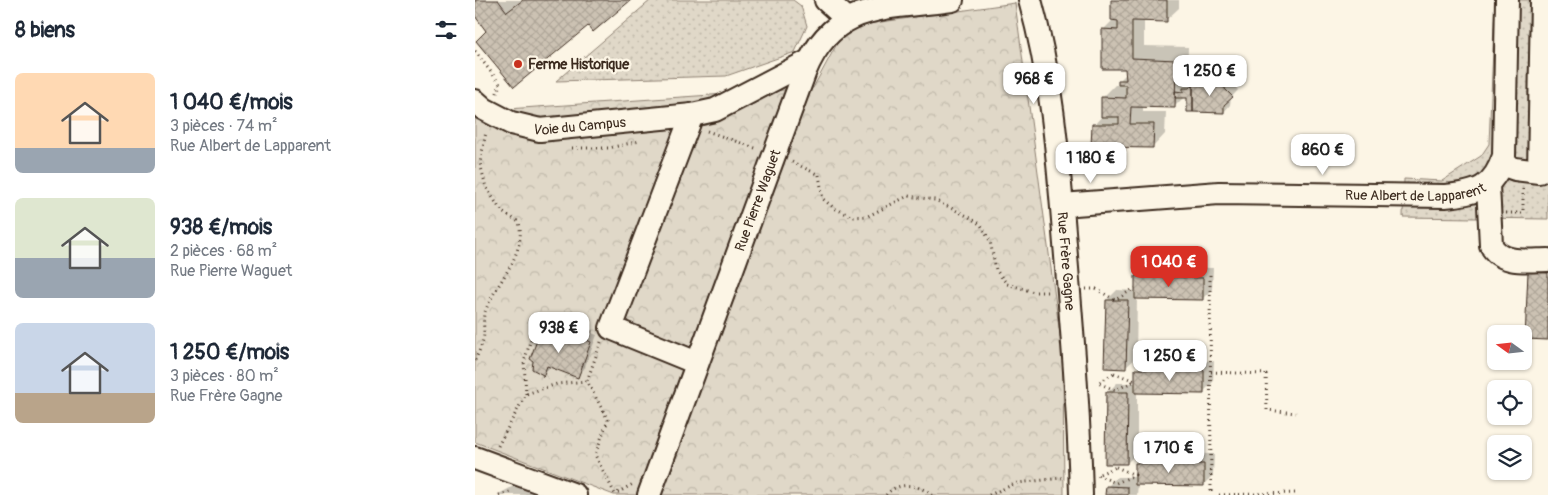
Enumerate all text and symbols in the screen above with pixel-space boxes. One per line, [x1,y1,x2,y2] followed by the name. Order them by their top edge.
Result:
[432,16,460,44] icon: filters
[15,17,75,44] text: 8 biens
[1164,54,1256,97] pin: 1 250 €
[528,56,630,73] place label: Ferme Historique
[512,58,524,70] marker: Ferme Historique
[1184,61,1236,81] text: 1 250 €
[999,62,1069,105] pin: 968 €
[1014,69,1054,89] text: 968 €
[170,89,293,116] text: 1 040 €/mois
[55,93,115,153] icon: home
[531,114,627,139] street label: Voie du Campus
[170,116,278,136] text: 3 pièces · 74 m²
[1288,134,1358,176] pin: 860 €
[170,136,331,156] text: Rue Albert de Lapparent
[1302,140,1344,160] text: 860 €
[1045,142,1137,184] pin: 1 180 €
[731,147,784,254] street label: Rue Pierre Waguet
[1066,148,1116,168] text: 1 180 €
[1345,179,1489,205] street label: Rue Albert de Lapparent
[1053,211,1078,311] street label: Rue Frère Gagne
[170,214,272,241] text: 938 €/mois
[55,218,115,278] icon: home
[170,241,277,261] text: 2 pièces · 68 m²
[1123,246,1215,288] pin: 1 040 €
[1142,252,1196,272] text: 1 040 €
[170,261,292,281] text: Rue Pierre Waguet
[524,312,594,354] pin: 938 €
[539,318,579,338] text: 938 €
[1487,325,1533,370] north arrow
[1487,325,1532,480] map controls
[170,339,289,366] text: 1 250 €/mois
[1124,340,1216,382] pin: 1 250 €
[55,343,115,403] icon: home
[1144,346,1196,366] text: 1 250 €
[170,366,279,386] text: 3 pièces · 80 m²
[1487,380,1532,425] button: locate
[170,386,282,406] text: Rue Frère Gagne
[1123,432,1215,474] pin: 1 710 €
[1487,435,1532,480] button: layers
[1144,438,1194,458] text: 1 710 €

